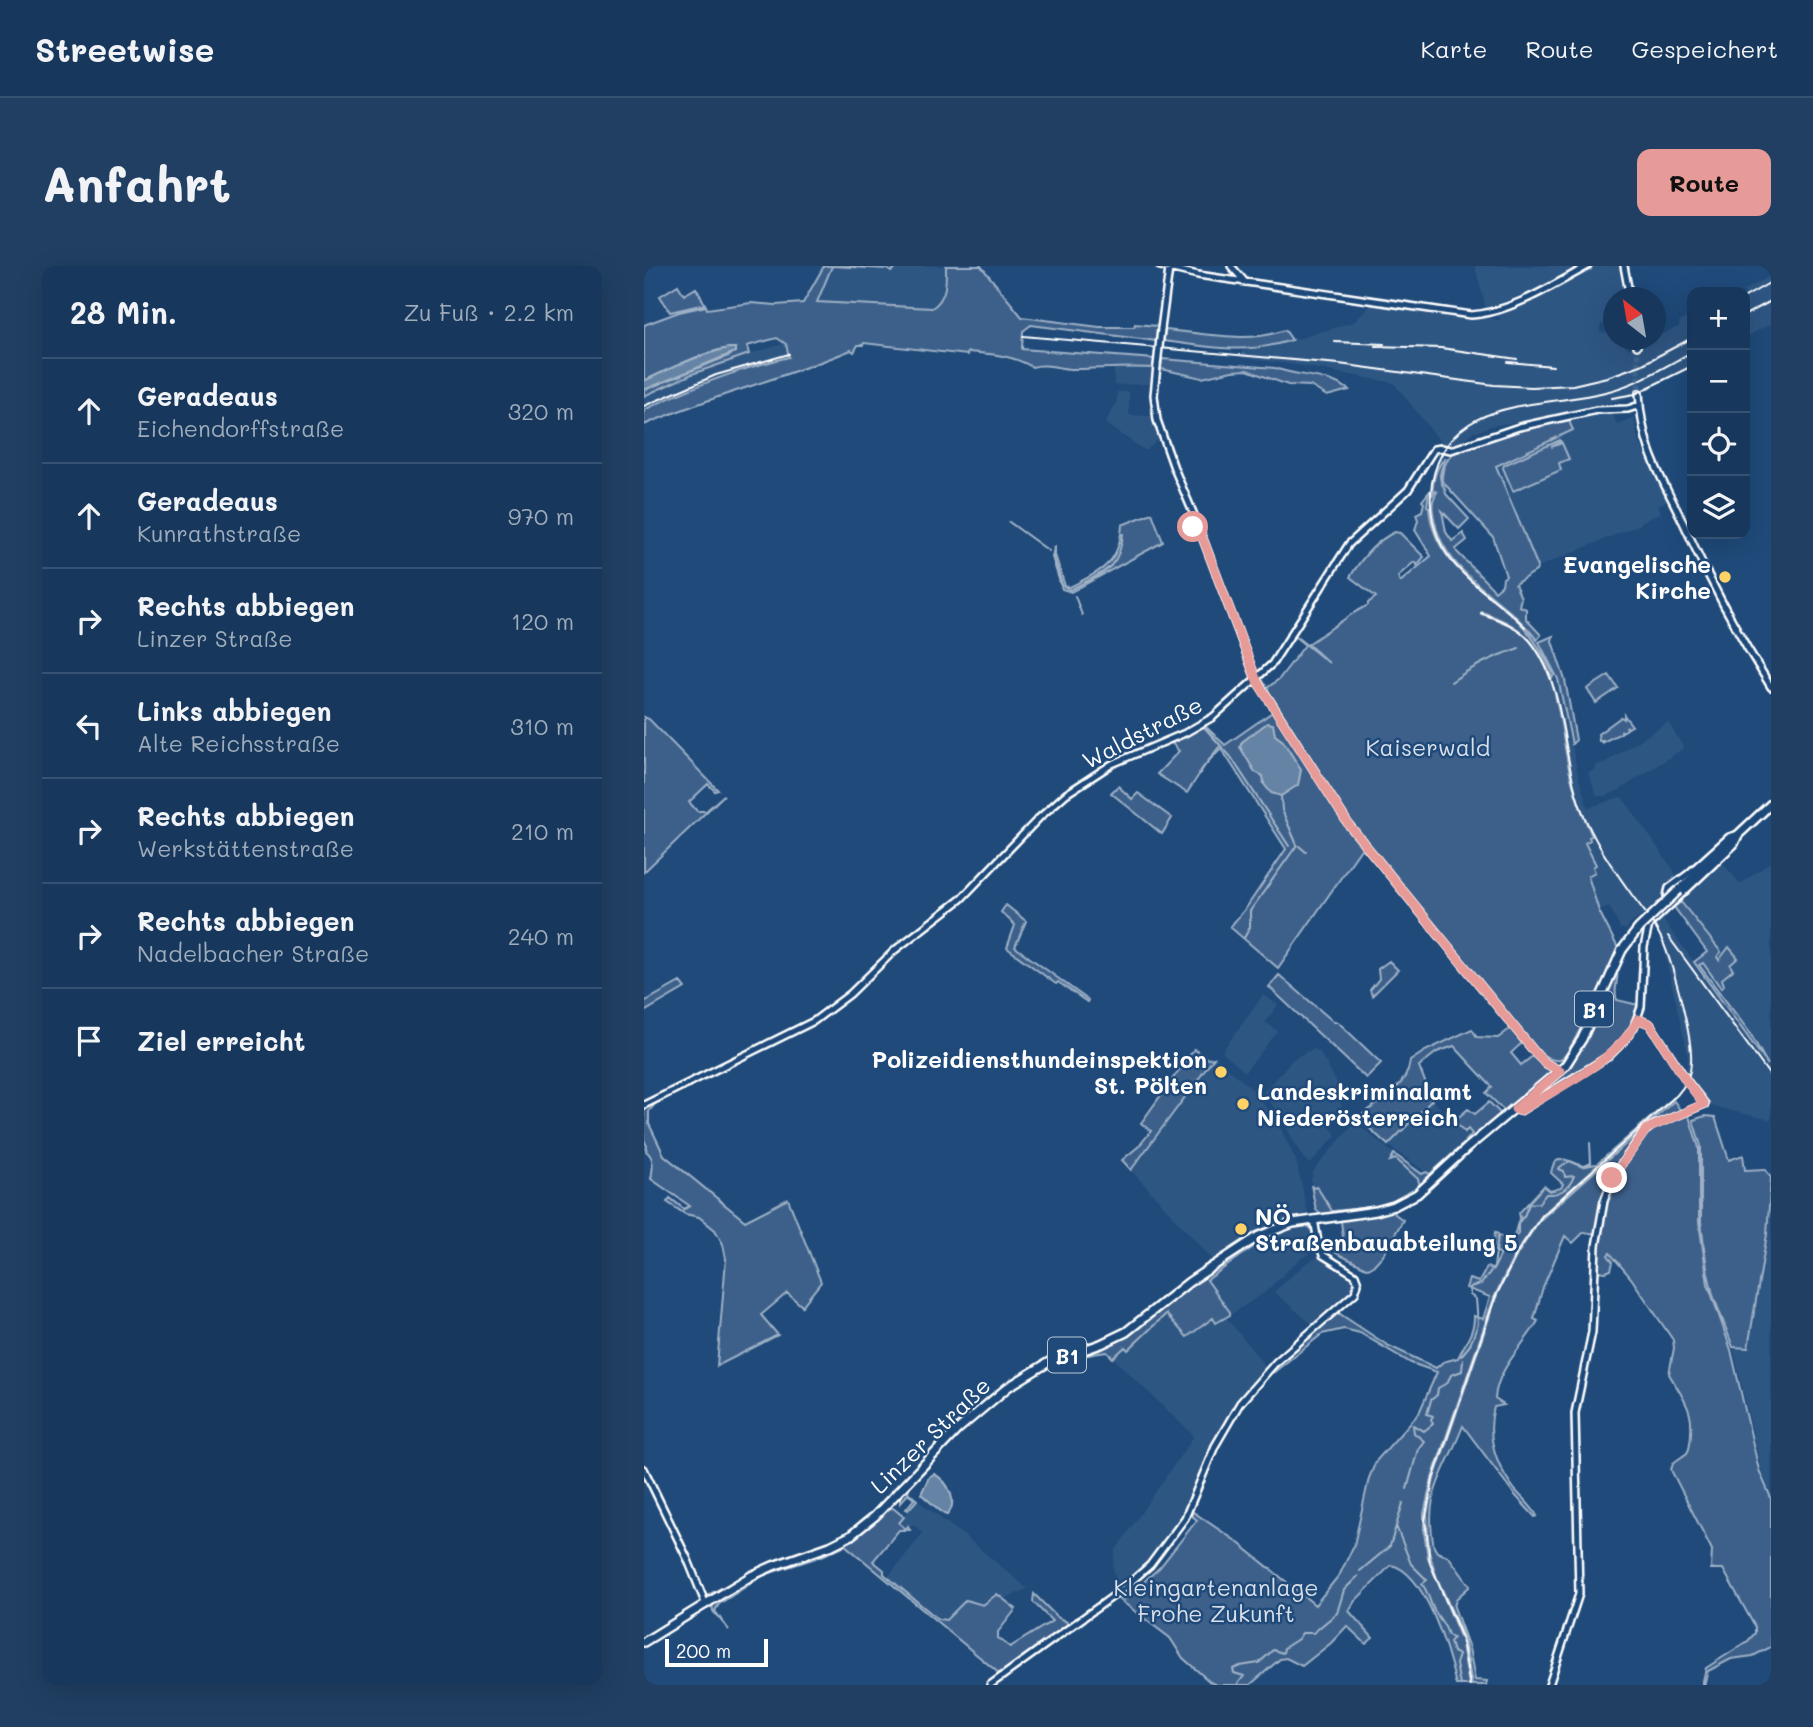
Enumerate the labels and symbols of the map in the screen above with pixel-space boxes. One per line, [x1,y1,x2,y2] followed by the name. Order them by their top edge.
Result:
[1603,287,1666,350] north arrow
[1177,511,1208,542] route start
[1563,549,1711,605] place label: Evangelische Kirche
[1717,569,1733,585] marker: Evangelische Kirche
[1077,689,1207,775] street label: Waldstraße
[1366,732,1490,762] park label: Kaiserwald
[1575,992,1613,1026] road number: B1
[871,1044,1207,1100] place label: Polizeidiensthundeinspektion St. Pölten
[1213,1064,1229,1080] marker: Polizeidiensthundeinspektion St. Pölten
[1257,1076,1472,1132] place label: Landeskriminalamt Niederösterreich
[1235,1096,1251,1112] marker: Landeskriminalamt Niederösterreich
[1596,1162,1627,1193] route end
[1255,1201,1517,1257] place label: NÖ Straßenbauabteilung 5
[1233,1221,1249,1237] marker: NÖ Straßenbauabteilung 5
[1048,1338,1086,1372] road number: B1
[864,1370,996,1500] street label: Linzer Straße
[1114,1572,1318,1628] park label: Kleingartenanlage Frohe Zukunft
[665,1636,768,1668] scale bar

